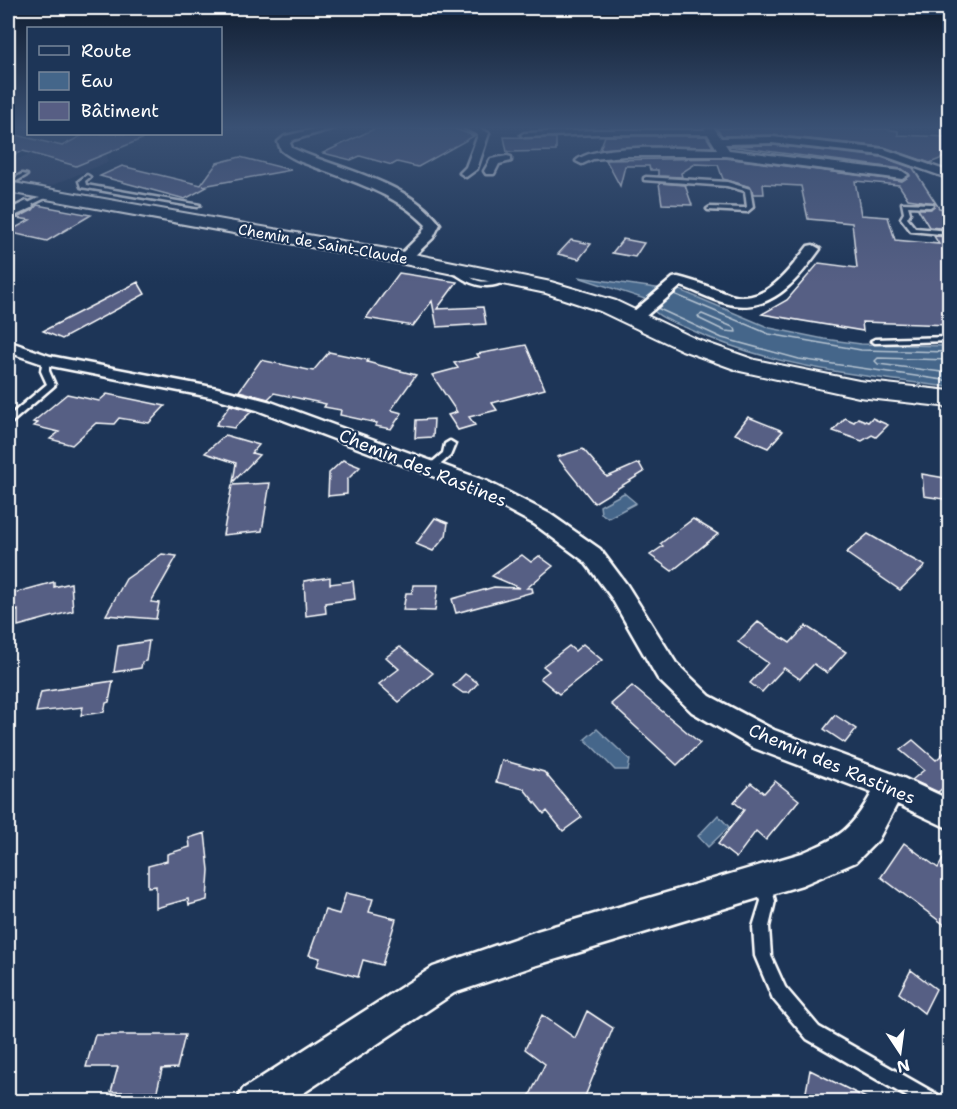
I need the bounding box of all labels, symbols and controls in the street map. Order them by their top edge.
legend [27,27,222,135]
text: Route [81,39,132,63]
text: Eau [81,69,113,93]
text: Bâtiment [81,99,159,123]
street label: Chemin de Saint-Claude [237,219,409,269]
street label: Chemin des Rastines [335,423,511,513]
street label: Chemin des Rastines [745,718,919,810]
north arrow [870,1022,930,1082]
text: N [895,1054,912,1078]

